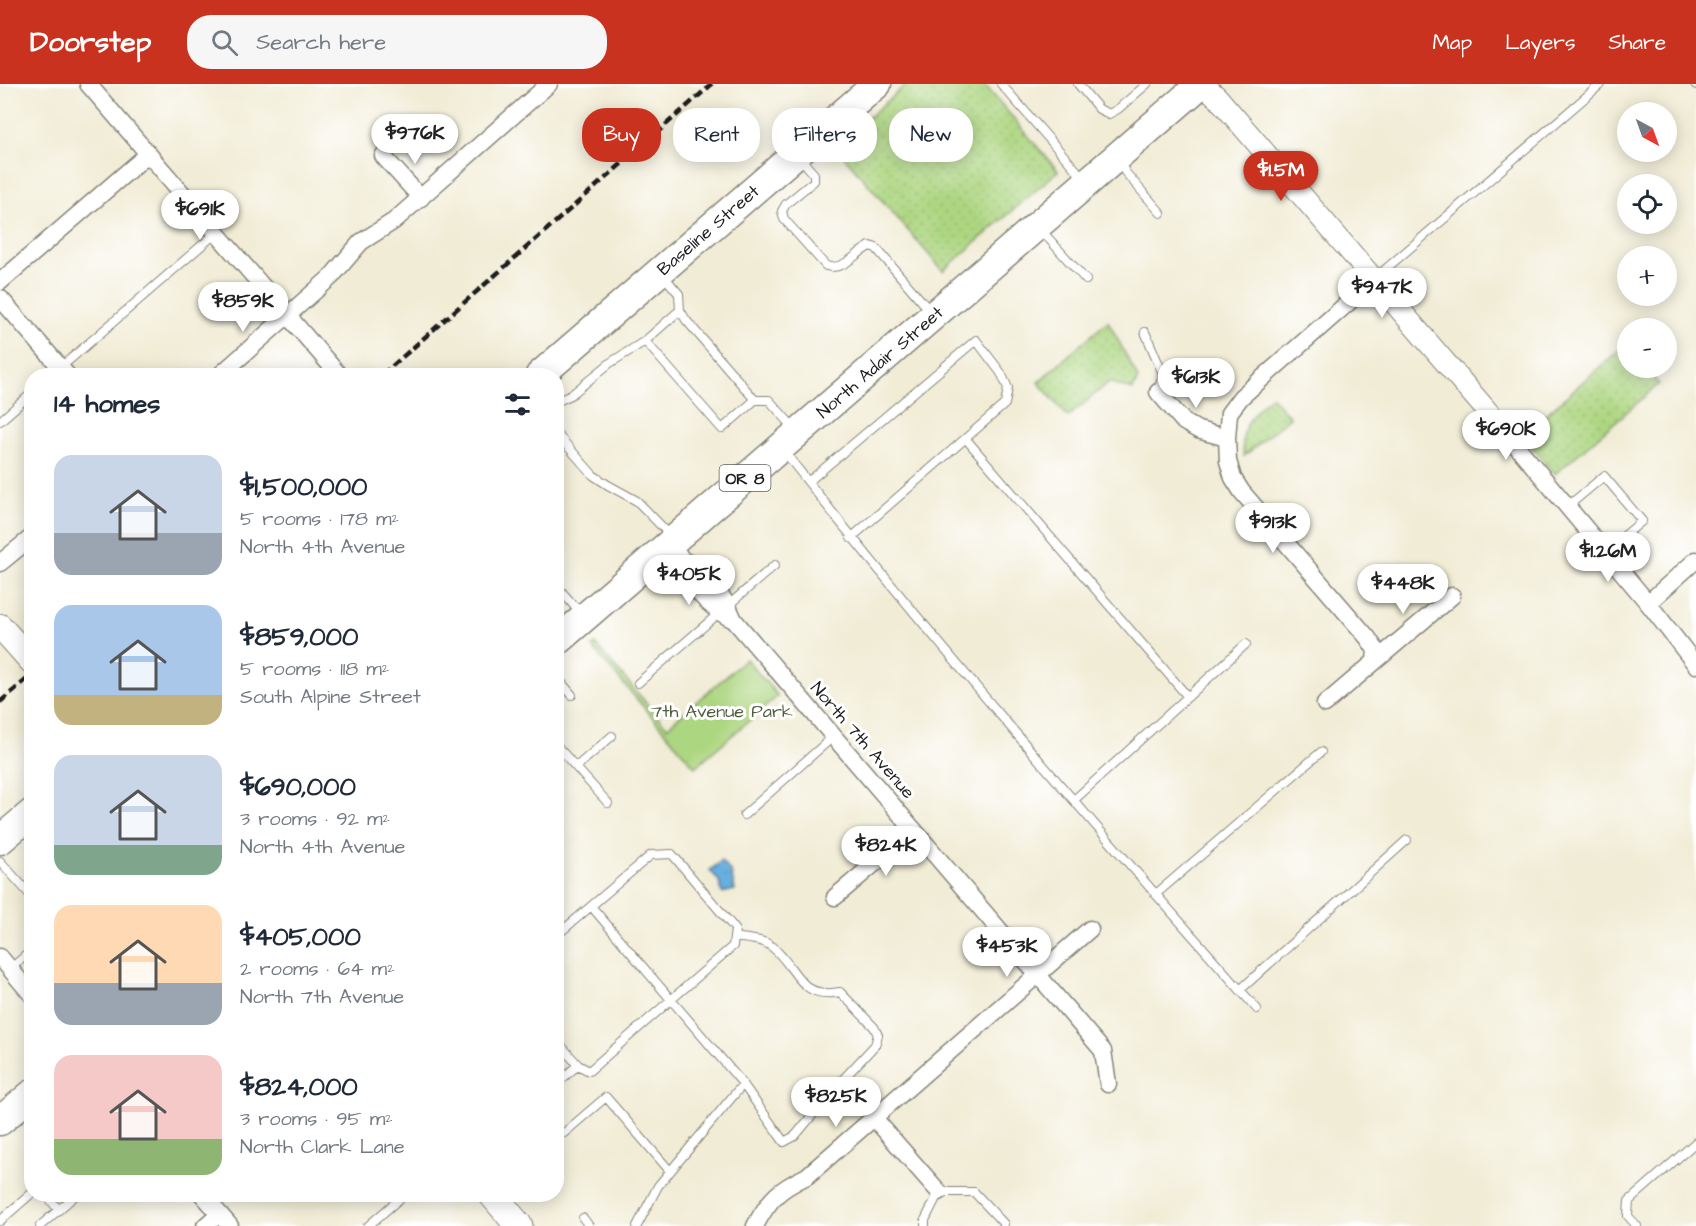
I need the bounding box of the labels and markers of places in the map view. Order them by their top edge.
pin: $976K [373,114,457,165]
pin: $1.5M [1239,151,1323,202]
pin: $691K [158,190,242,241]
pin: $947K [1340,268,1424,319]
pin: $859K [201,282,285,333]
pin: $613K [1154,358,1238,409]
pin: $690K [1464,410,1548,461]
pin: $913K [1231,503,1315,554]
pin: $1.26M [1559,532,1657,583]
pin: $405K [647,555,731,606]
pin: $448K [1361,564,1445,615]
pin: $824K [844,826,928,877]
pin: $453K [965,927,1049,978]
pin: $825K [794,1077,878,1128]

